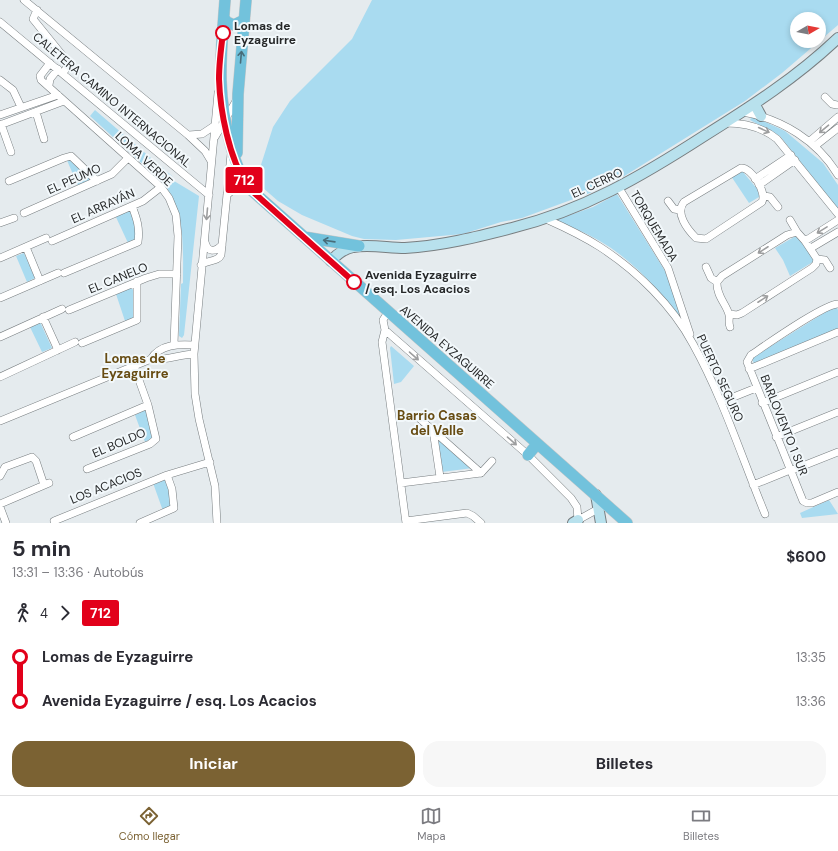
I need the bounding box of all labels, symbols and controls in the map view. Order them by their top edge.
north arrow [790,12,826,48]
map controls [790,12,826,48]
place label: Lomas de Eyzaguirre [234,18,296,48]
marker: Lomas de Eyzaguirre [215,25,231,41]
street label: CALETERA CAMINO INTERNACIONAL [29,29,195,171]
one-way arrow [238,51,245,64]
one-way arrow [818,125,829,133]
one-way arrow [757,127,769,134]
street label: LOMA VERDE [112,128,176,190]
street label: EL PEUMO [45,160,103,198]
street label: EL CERRO [569,164,625,202]
line badge: 712 [221,167,267,193]
text: 712 [234,171,254,189]
street label: EL ARRAYÁN [69,185,137,227]
street label: TORQUEMADA [626,187,682,265]
one-way arrow [204,207,211,220]
one-way arrow [816,227,828,235]
one-way arrow [323,237,336,245]
one-way arrow [758,246,769,254]
street label: EL CANELO [86,259,150,297]
place label: Avenida Eyzaguirre / esq. Los Acacios [365,267,477,297]
marker: Avenida Eyzaguirre / esq. Los Acacios [346,274,362,290]
one-way arrow [758,295,769,303]
street label: AVENIDA EYZAGUIRRE [396,302,498,393]
street label: PUERTO SEGURO [693,332,747,424]
district label: Lomas de Eyzaguirre [101,350,169,382]
one-way arrow [409,351,420,360]
street label: BARLOVENTO 1 SUR [756,372,812,478]
district label: Barrio Casas del Valle [397,407,477,439]
street label: EL BOLDO [90,425,148,461]
one-way arrow [507,436,517,445]
street label: LOS ACACIOS [68,464,144,508]
text: 5 min [12,534,71,563]
text: $600 [786,547,826,567]
text: 13:31 – 13:36 · Autobús [12,564,144,581]
icon: walk [12,602,34,624]
icon: forward [54,602,76,624]
text: 712 [90,604,111,622]
text: 4 [40,605,48,622]
text: Lomas de Eyzaguirre [42,647,193,667]
text: 13:35 [796,649,826,666]
text: Avenida Eyzaguirre / esq. Los Acacios [42,691,317,711]
text: 13:36 [796,693,826,710]
button: Iniciar [12,741,415,787]
button: Billetes [423,741,826,787]
tab: Cómo llegar [119,805,180,843]
tab: Mapa [417,805,445,843]
tab: Billetes [683,805,719,843]

